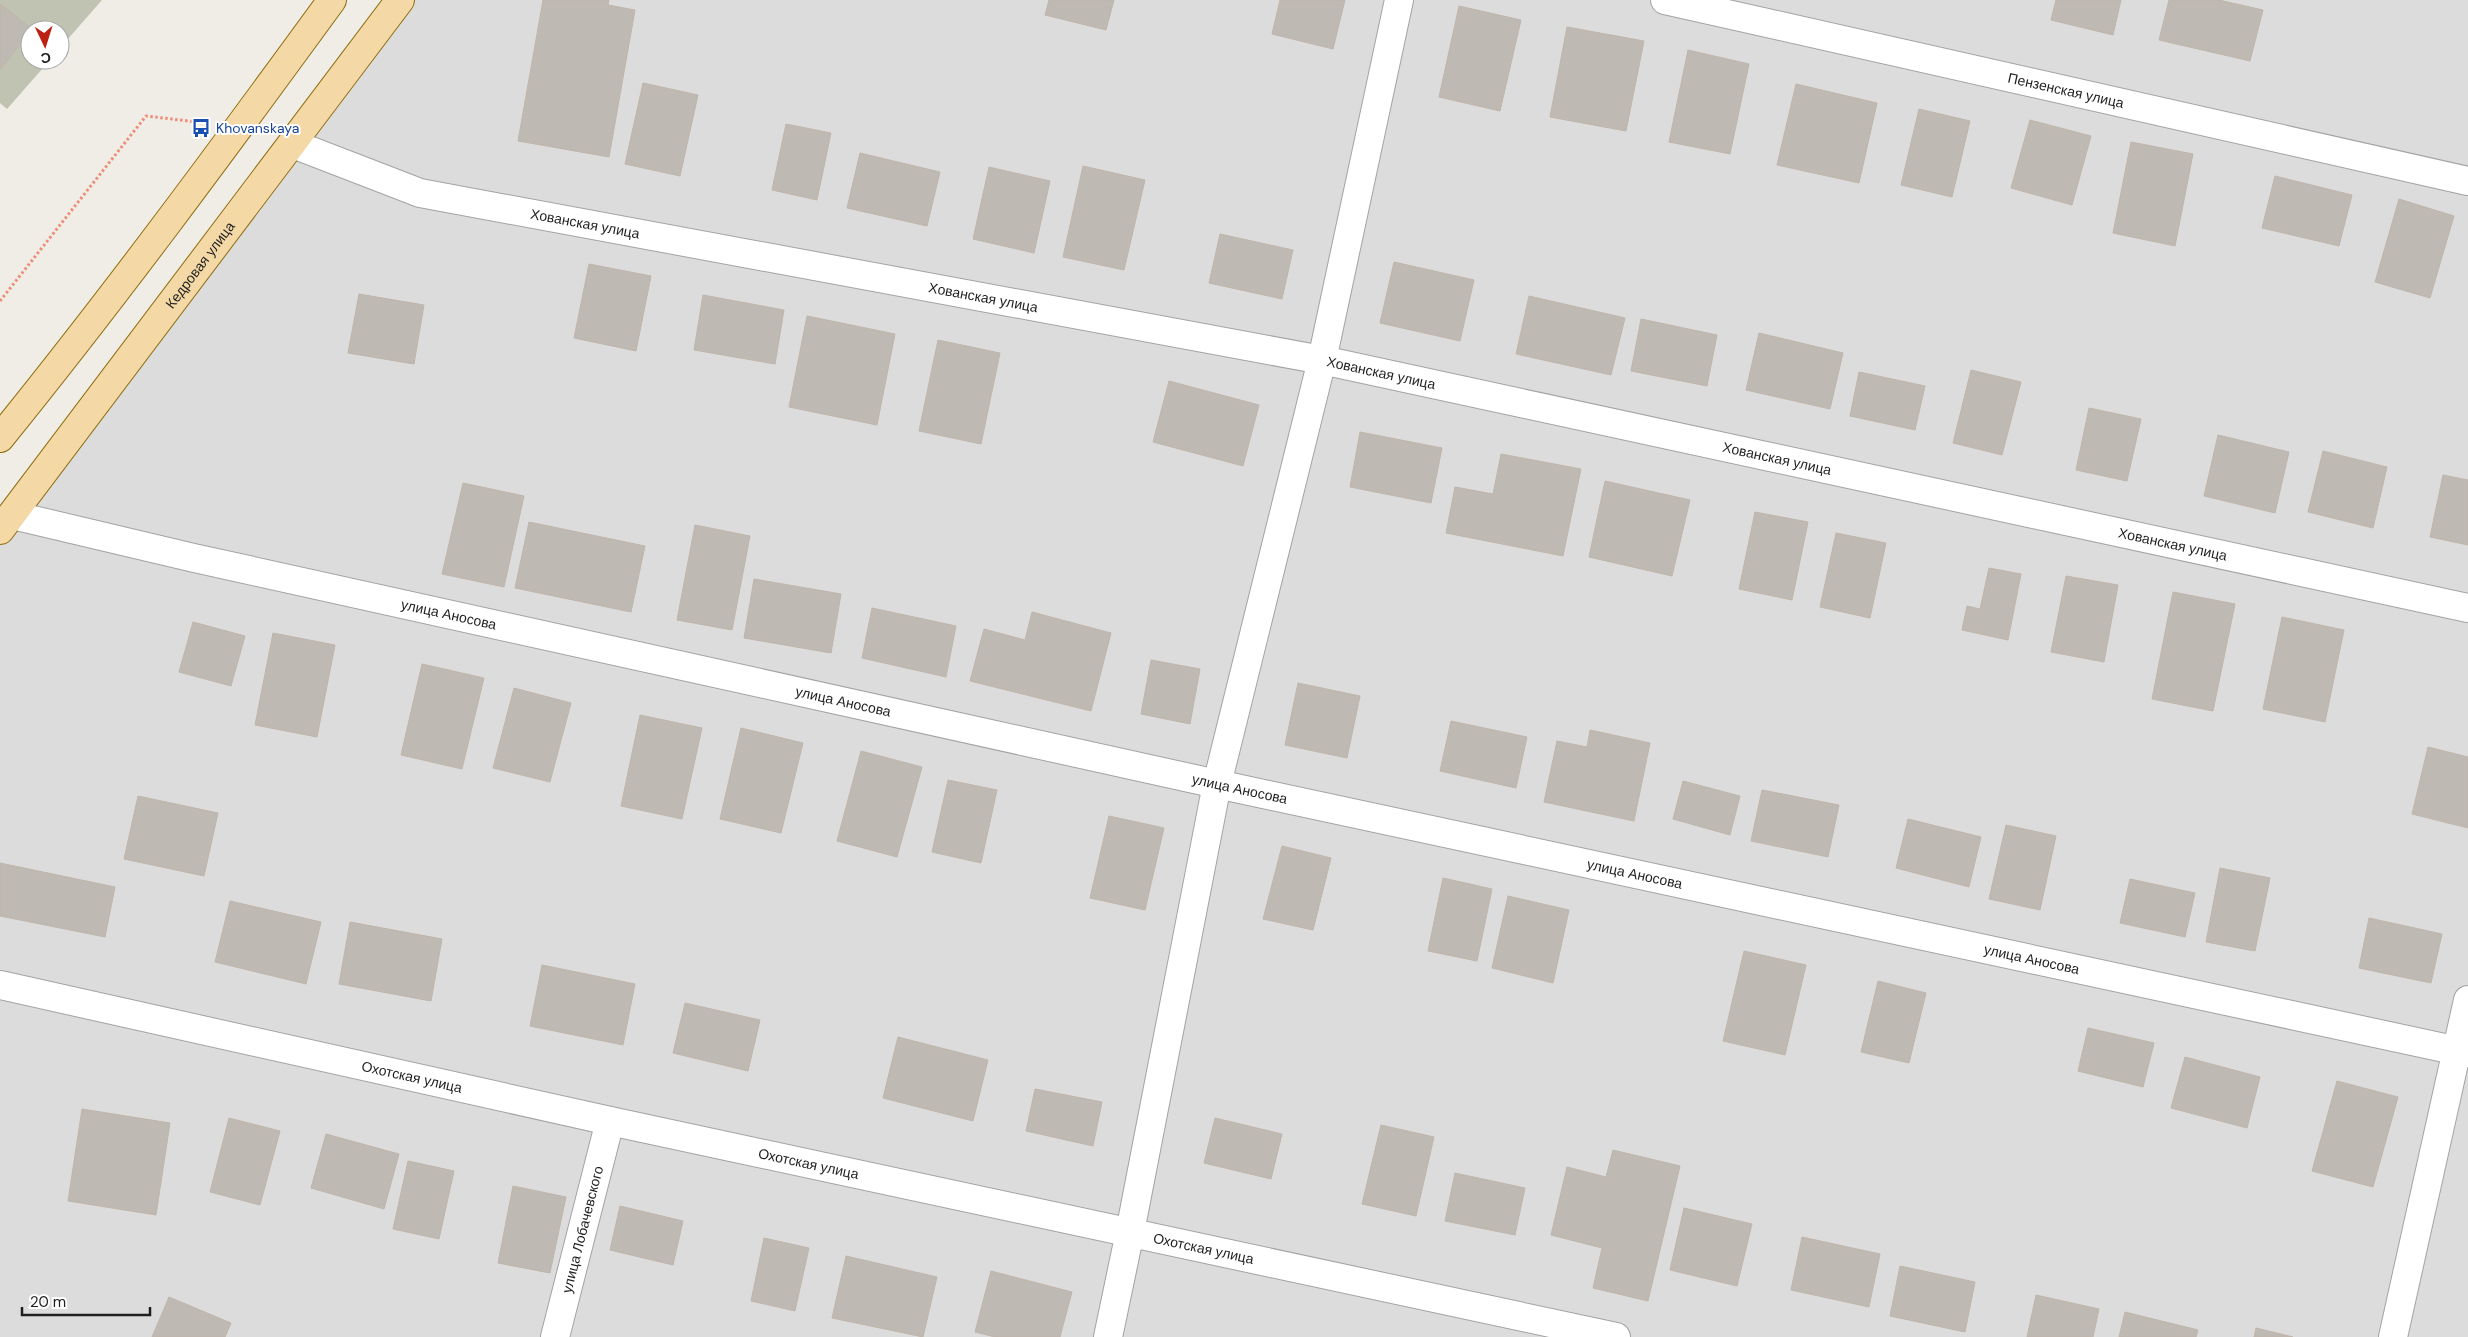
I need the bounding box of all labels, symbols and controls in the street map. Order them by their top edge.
north arrow [20,20,70,70]
text: С [40,49,52,67]
street label: Пензенская улица [2006,69,2126,112]
bus stop icon: Khovanskaya [190,117,212,139]
place label: Khovanskaya [216,119,299,137]
street label: Хованская улица [529,205,641,243]
street label: Кедровая улица [161,218,239,312]
street label: Хованская улица [927,278,1040,316]
street label: Хованская улица [1325,352,1437,393]
street label: Хованская улица [1721,438,1833,479]
street label: Хованская улица [2117,524,2229,565]
street label: улица Аносова [399,595,498,634]
street label: улица Аносова [794,682,893,721]
street label: улица Аносова [1190,770,1289,808]
street label: улица Аносова [1585,855,1684,893]
street label: улица Аносова [1982,940,2081,978]
street label: Охотская улица [360,1057,464,1097]
street label: Охотская улица [757,1144,861,1183]
street label: улица Лобачевского [558,1164,607,1295]
street label: Охотская улица [1152,1229,1256,1268]
scale bar [22,1284,150,1316]
text: 20 m [30,1292,66,1312]

